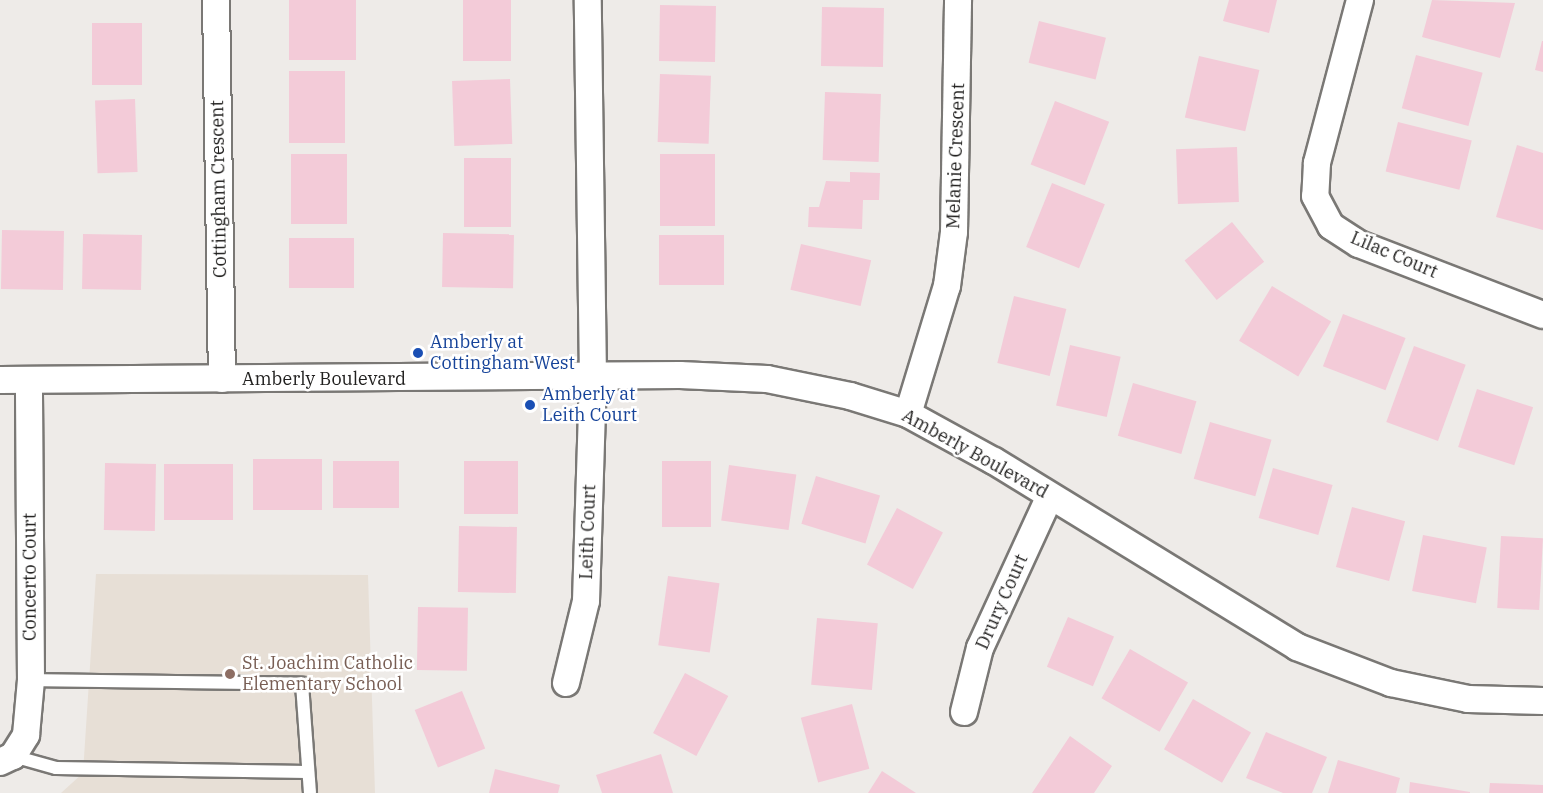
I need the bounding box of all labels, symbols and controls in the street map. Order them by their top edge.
street label: Melanie Crescent [943,83,969,229]
street label: Cottingham Crescent [207,100,231,278]
street label: Lilac Court [1347,227,1441,283]
place label: Amberly at Cottingham West [430,332,575,374]
marker: Amberly at Cottingham West [411,346,425,360]
street label: Amberly Boulevard [242,368,406,390]
place label: Amberly at Leith Court [542,384,637,426]
marker: Amberly at Leith Court [523,398,537,412]
street label: Amberly Boulevard [898,405,1052,503]
street label: Leith Court [576,484,600,580]
street label: Concerto Court [19,513,41,641]
street label: Drury Court [971,551,1033,653]
place label: St. Joachim Catholic Elementary School [242,653,413,696]
marker: St. Joachim Catholic Elementary School [223,667,237,681]

